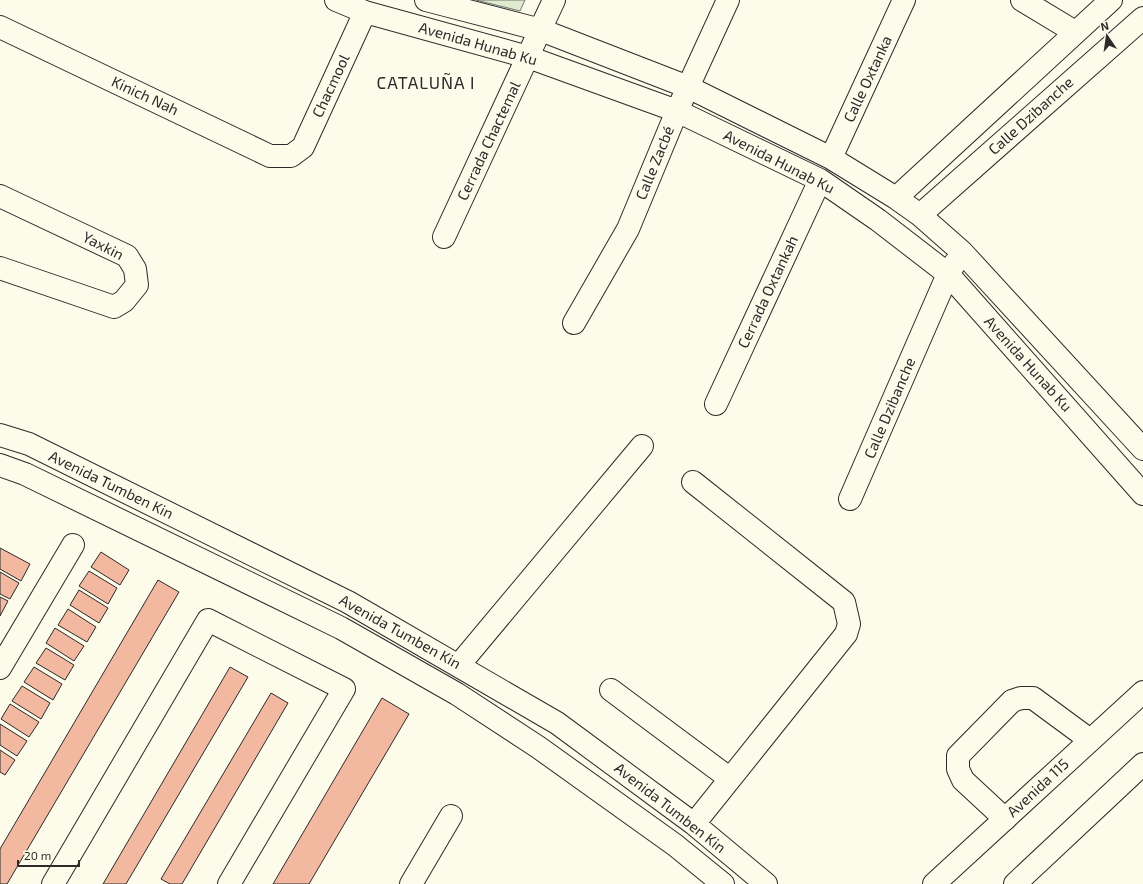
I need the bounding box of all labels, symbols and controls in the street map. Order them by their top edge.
north arrow [1087,16,1127,56]
street label: Avenida Hunab Ku [417,18,540,69]
text: N [1099,19,1110,33]
street label: Calle Oxtanka [839,32,895,125]
street label: Chacmool [308,51,353,120]
street label: Kinich Nah [109,72,182,118]
district label: CATALUÑA I [377,72,475,92]
street label: Calle Dzibanche [984,72,1076,158]
street label: Cerrada Chactemal [453,78,524,203]
street label: Calle Zacbé [631,123,677,202]
street label: Avenida Hunab Ku [721,125,838,197]
street label: Yaxkin [80,227,127,263]
street label: Cerrada Oxtankah [733,232,801,351]
street label: Avenida Hunab Ku [981,312,1076,415]
street label: Calle Dzibanche [860,354,918,461]
street label: Avenida Tumben Kin [46,446,177,522]
street label: Avenida Tumben Kin [337,590,464,672]
street label: Avenida 115 [1003,754,1072,820]
street label: Avenida Tumben Kin [611,758,730,856]
scale bar [18,842,79,868]
text: 20 m [24,848,51,862]

